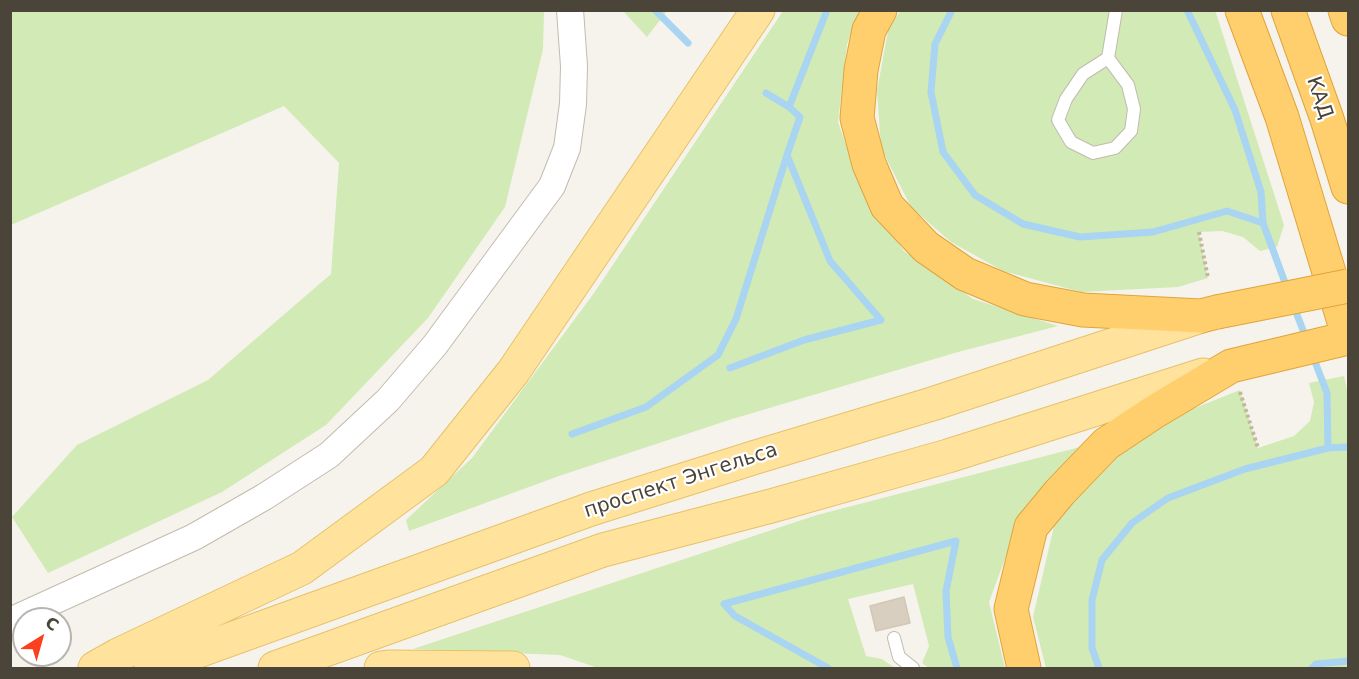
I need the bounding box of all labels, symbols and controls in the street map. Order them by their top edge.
street label: КАД [1301,74,1337,122]
street label: проспект Энгельса [581,438,781,524]
north arrow [12,607,72,667]
text: С [42,613,62,635]

